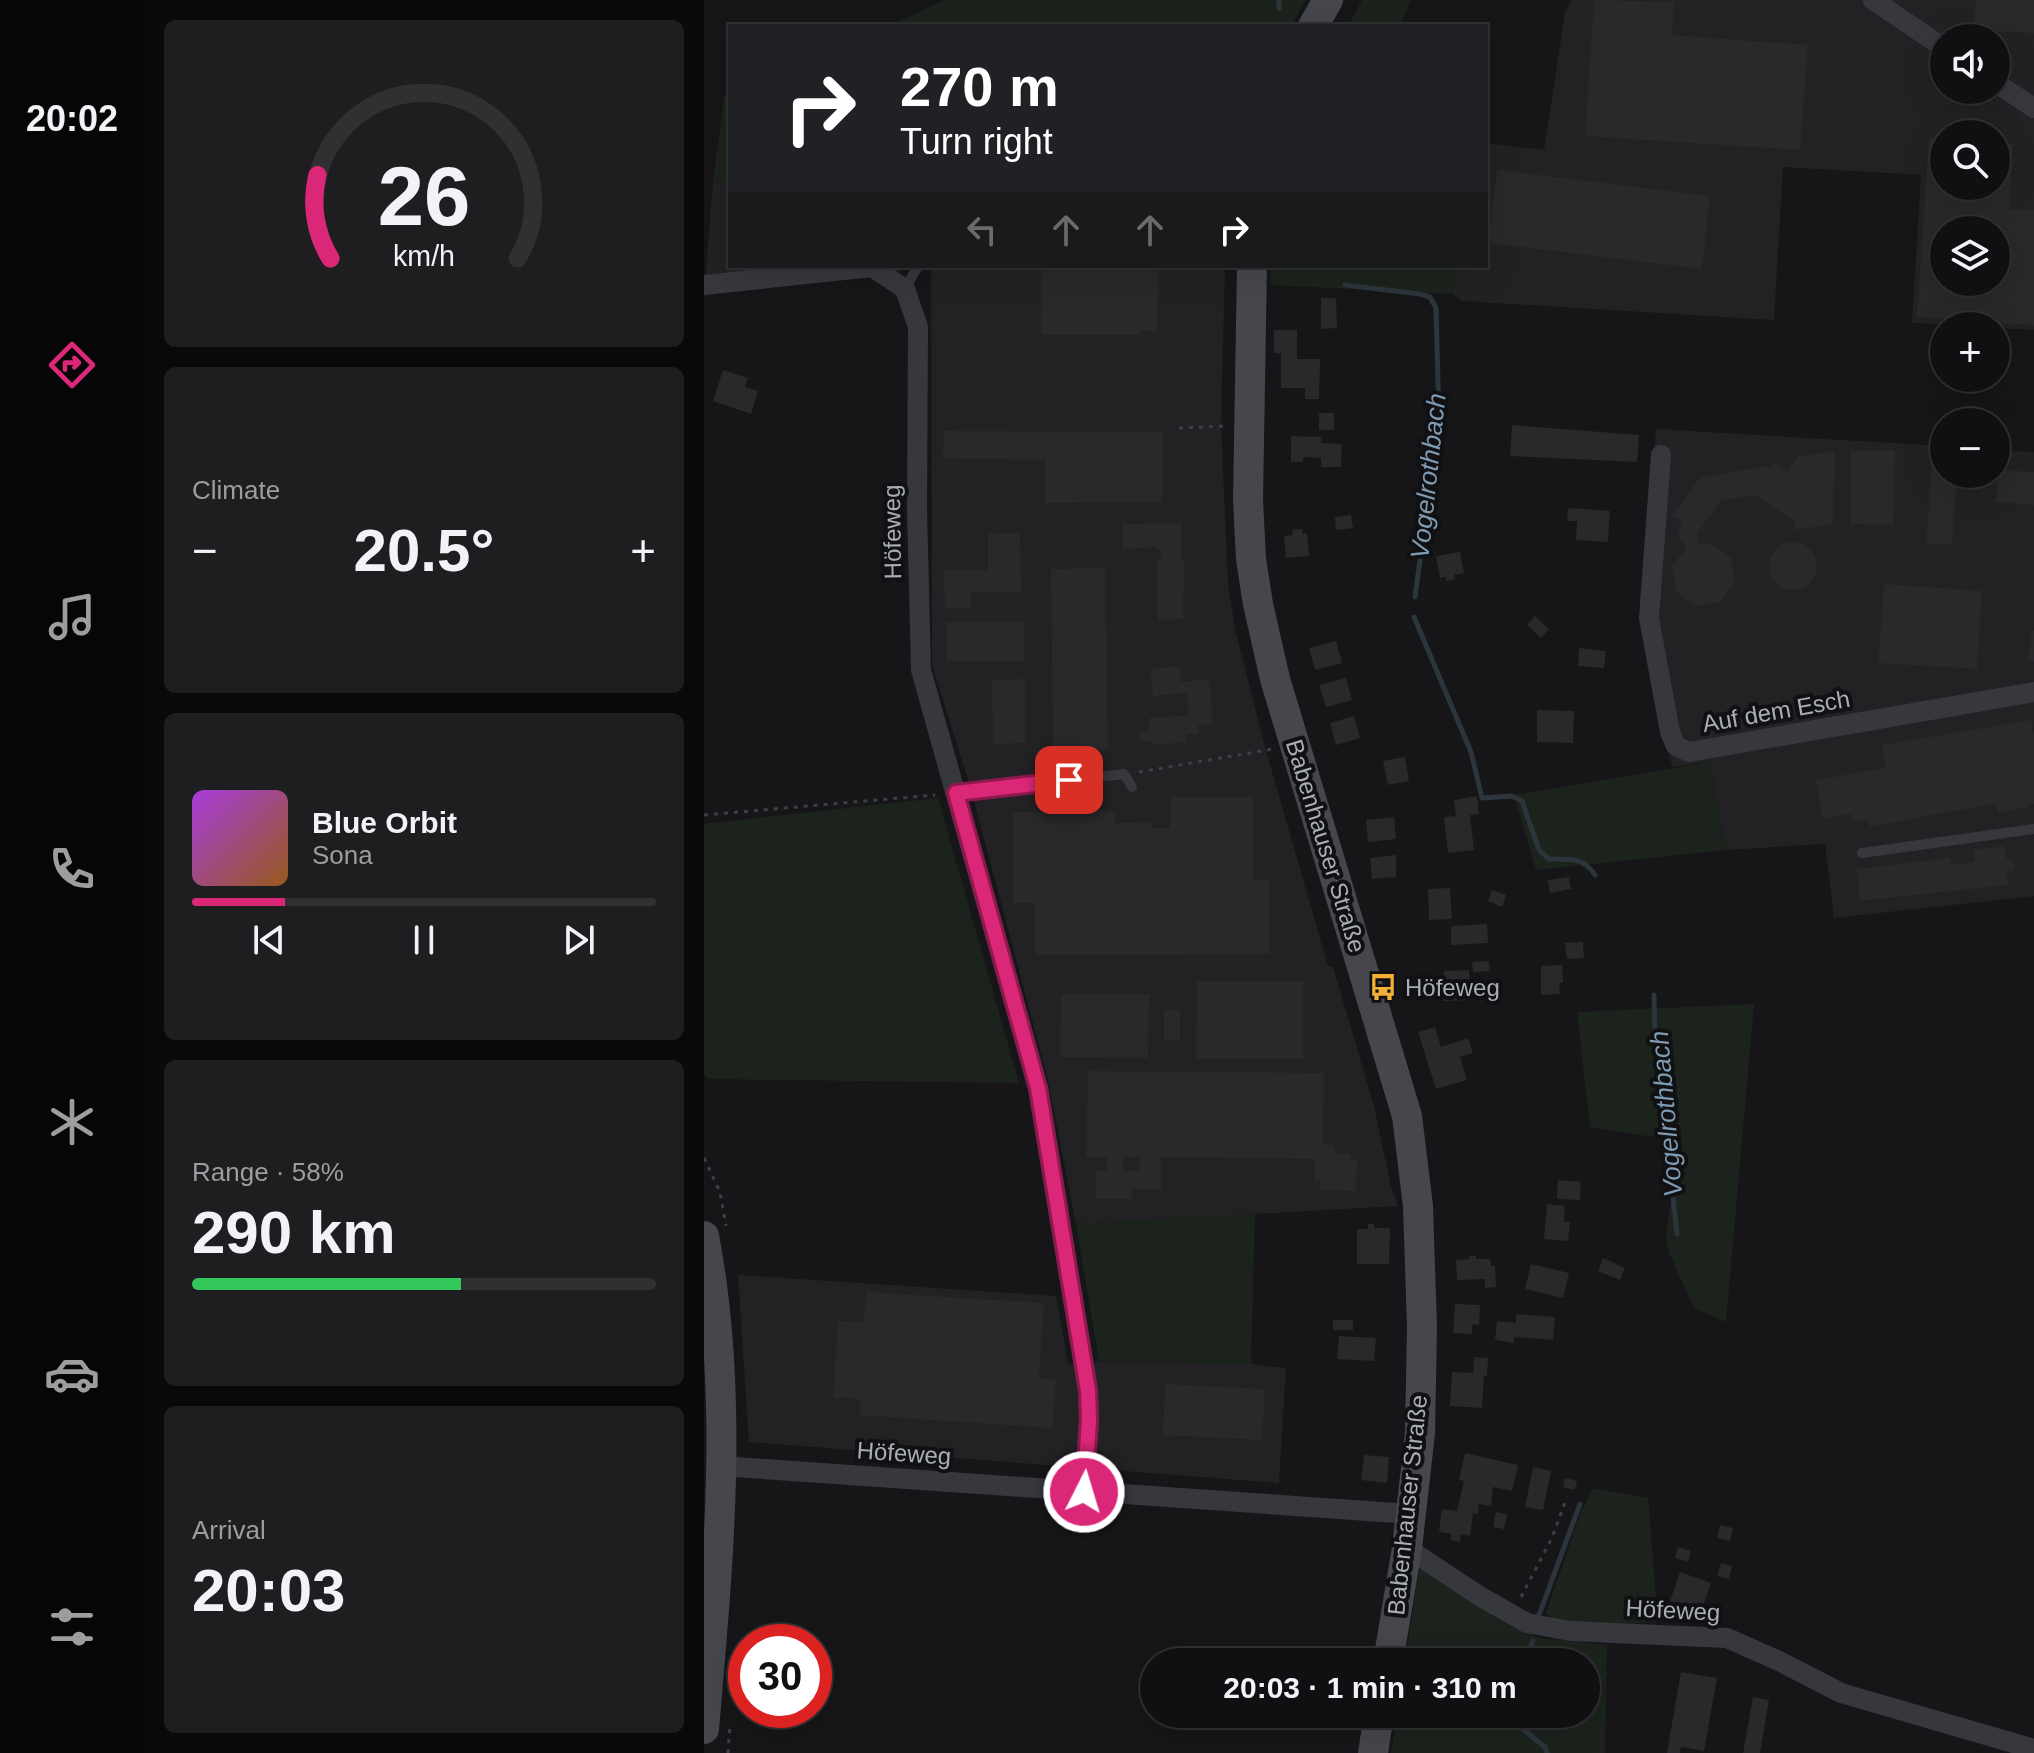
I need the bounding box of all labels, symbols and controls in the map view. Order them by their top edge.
map controls [1930,24,2010,488]
button: sound [1930,24,2010,104]
text: 270 m [900,55,1059,118]
icon: right [768,56,872,160]
text: 20:02 [26,98,118,139]
button: search [1930,120,2010,200]
text: Turn right [900,121,1053,162]
text: 26 [378,150,470,243]
icon: left [960,208,1004,252]
icon: ahead [1044,208,1088,252]
icon: ahead [1128,208,1172,252]
icon: right [1212,208,1256,252]
button: layers [1930,216,2010,296]
text: km/h [393,240,455,272]
button: + [1930,312,2010,392]
icon: directions [44,337,100,393]
water label: Vogelrothbach [1404,392,1452,560]
button: − [1930,408,2010,488]
text: Climate [192,475,280,505]
street label: Höfeweg [878,484,906,580]
text: 20.5° [354,517,494,584]
text: − [192,526,218,575]
text: + [630,526,656,575]
icon: music [44,589,100,645]
street label: Auf dem Esch [1700,685,1852,737]
street label: Babenhauser Straße [1281,736,1371,956]
pin [1035,746,1103,814]
icon: arrive [1047,758,1091,802]
text: Blue Orbit [312,806,457,839]
text: Sona [312,840,373,870]
icon: phone [44,841,100,897]
icon: previous [247,918,291,962]
icon: pause [402,918,446,962]
icon: next [557,918,601,962]
bus stop icon: Höfeweg [1368,972,1398,1002]
place label: Höfeweg [1405,974,1500,1001]
water label: Vogelrothbach [1644,1030,1688,1198]
icon: climate [44,1094,100,1150]
text: Range · 58% [192,1157,344,1187]
text: 290 km [192,1199,396,1266]
icon: car [44,1346,100,1402]
street label: Babenhauser Straße [1382,1393,1432,1617]
street label: Höfeweg [856,1436,952,1470]
position arrow [1042,1450,1126,1534]
text: Arrival [192,1515,266,1545]
text: 20:03 [192,1557,345,1624]
street label: Höfeweg [1625,1594,1721,1626]
icon: filters [44,1599,100,1655]
speed limit sign: 30 [728,1624,832,1728]
text: 20:03 · 1 min · 310 m [1223,1671,1517,1704]

